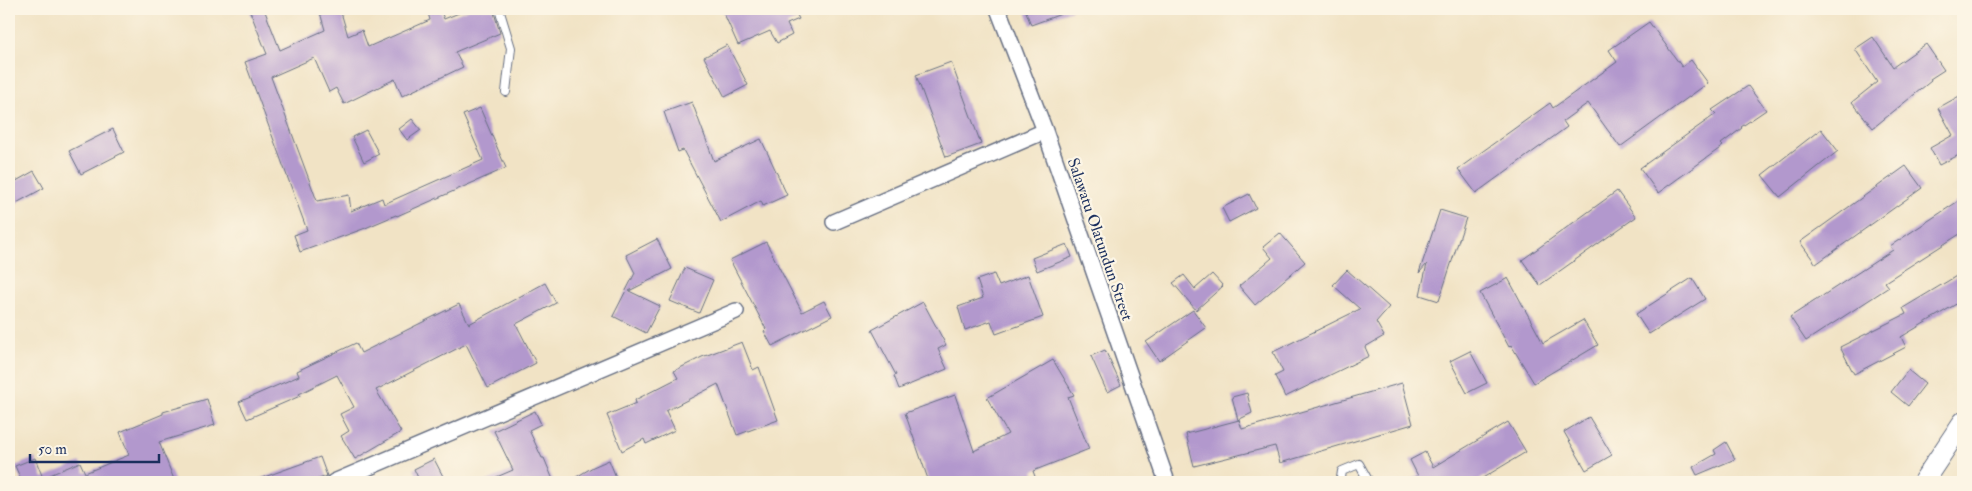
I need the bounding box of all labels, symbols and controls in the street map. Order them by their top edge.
street label: Salawatu Olatundun Street [1063,155,1137,323]
scale bar [30,431,159,463]
text: 50 m [38,440,67,459]

